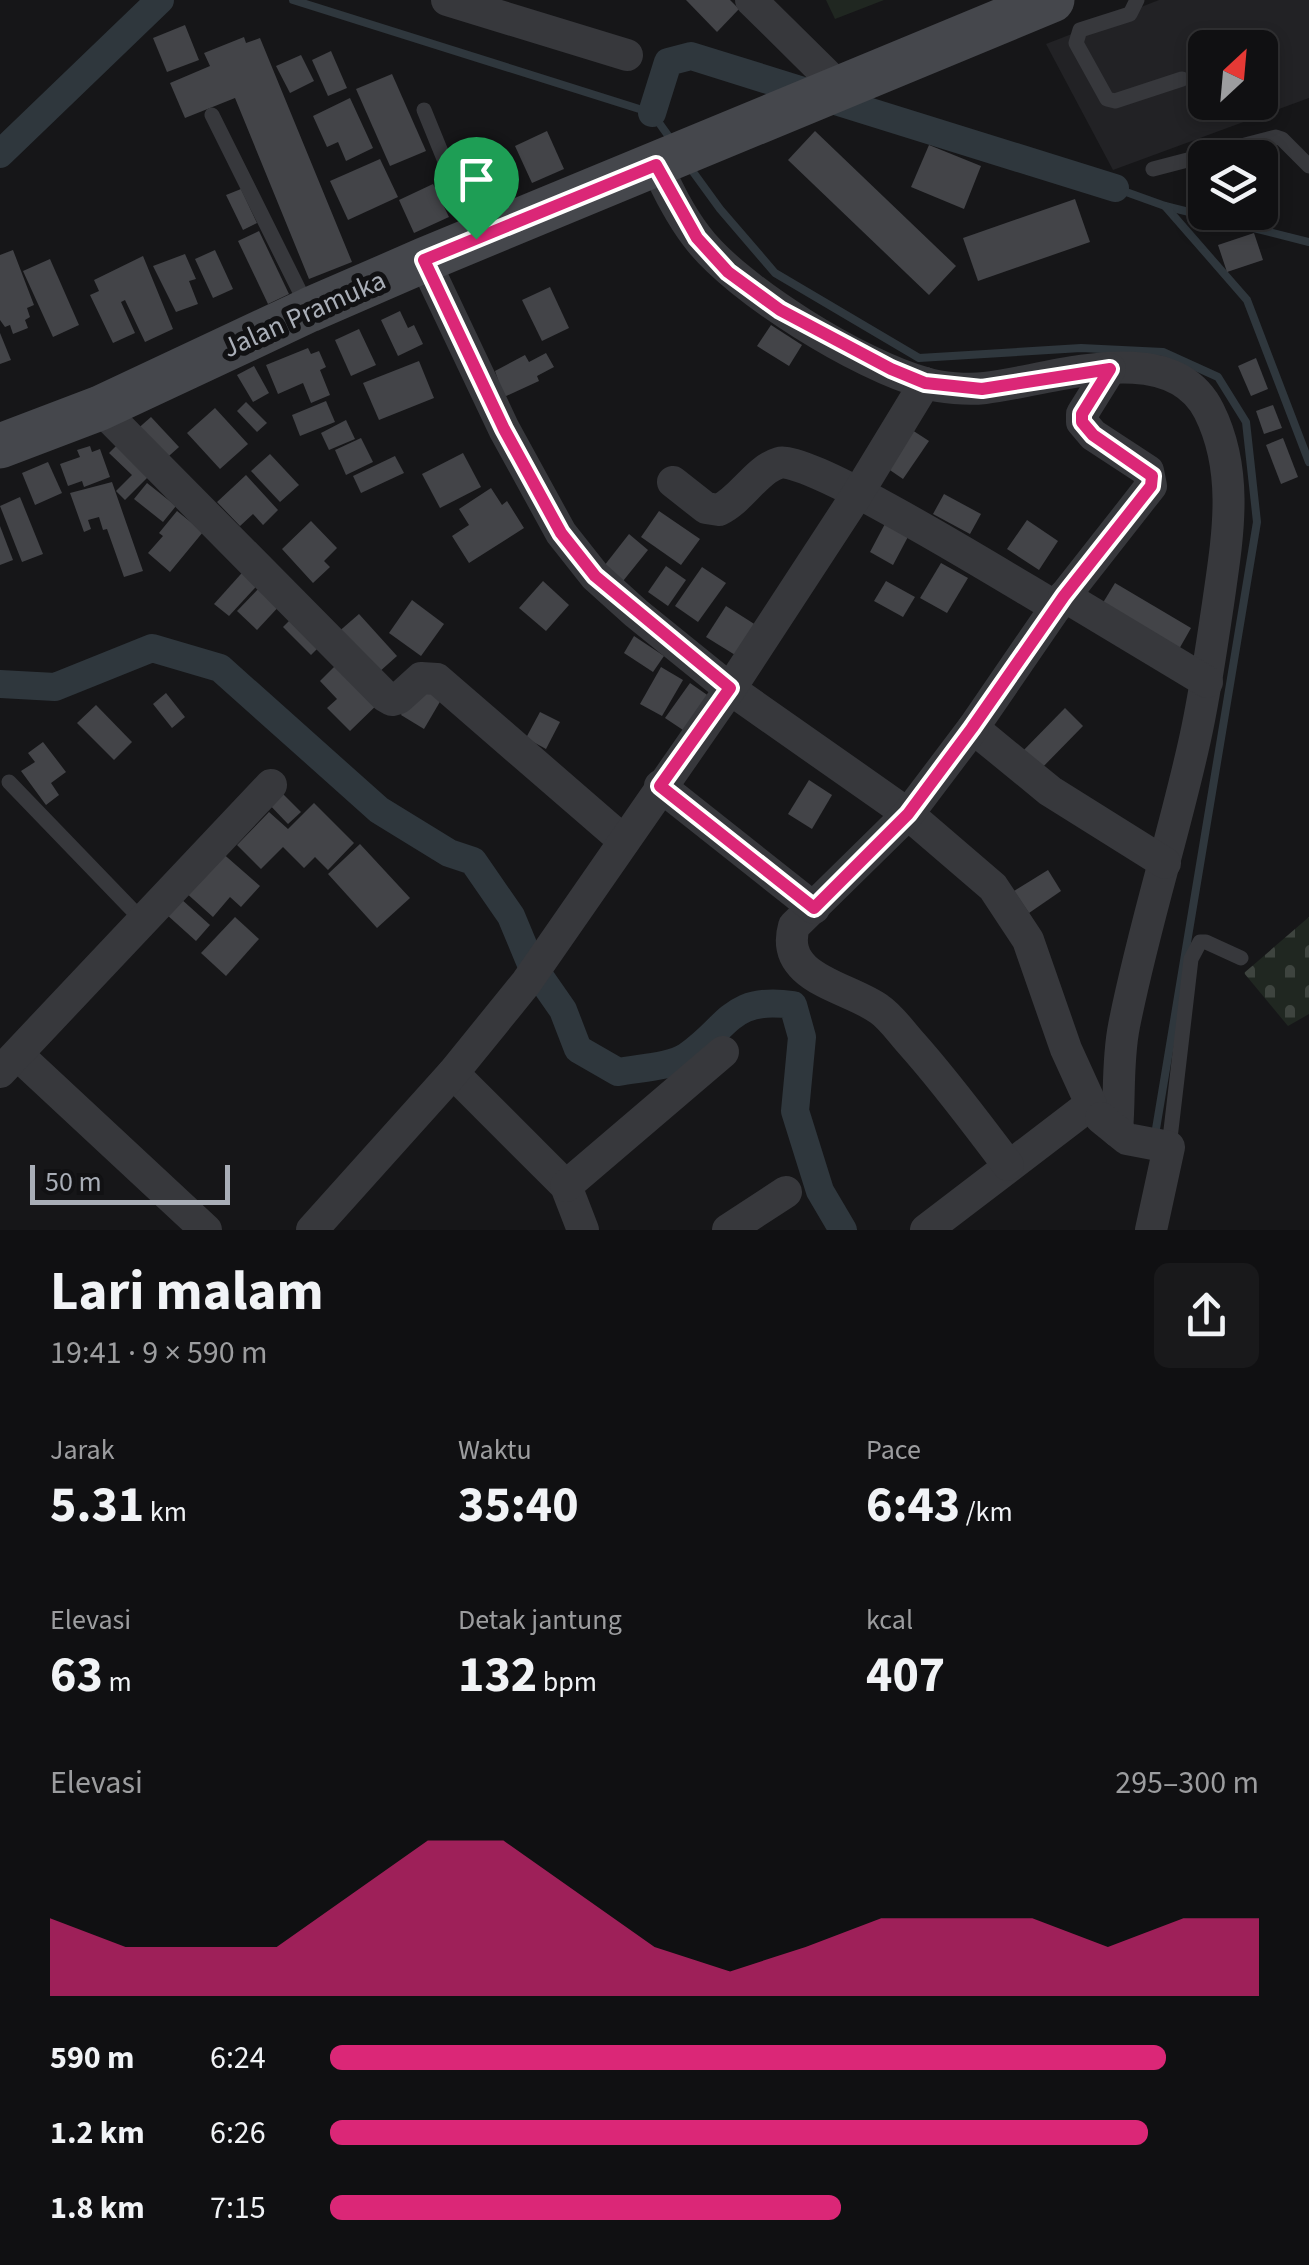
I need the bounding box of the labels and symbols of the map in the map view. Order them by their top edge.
north arrow [1188,30,1278,120]
pin [434,137,519,240]
street label: Jalan Pramuka [216,260,392,368]
scale bar [30,1160,230,1204]

